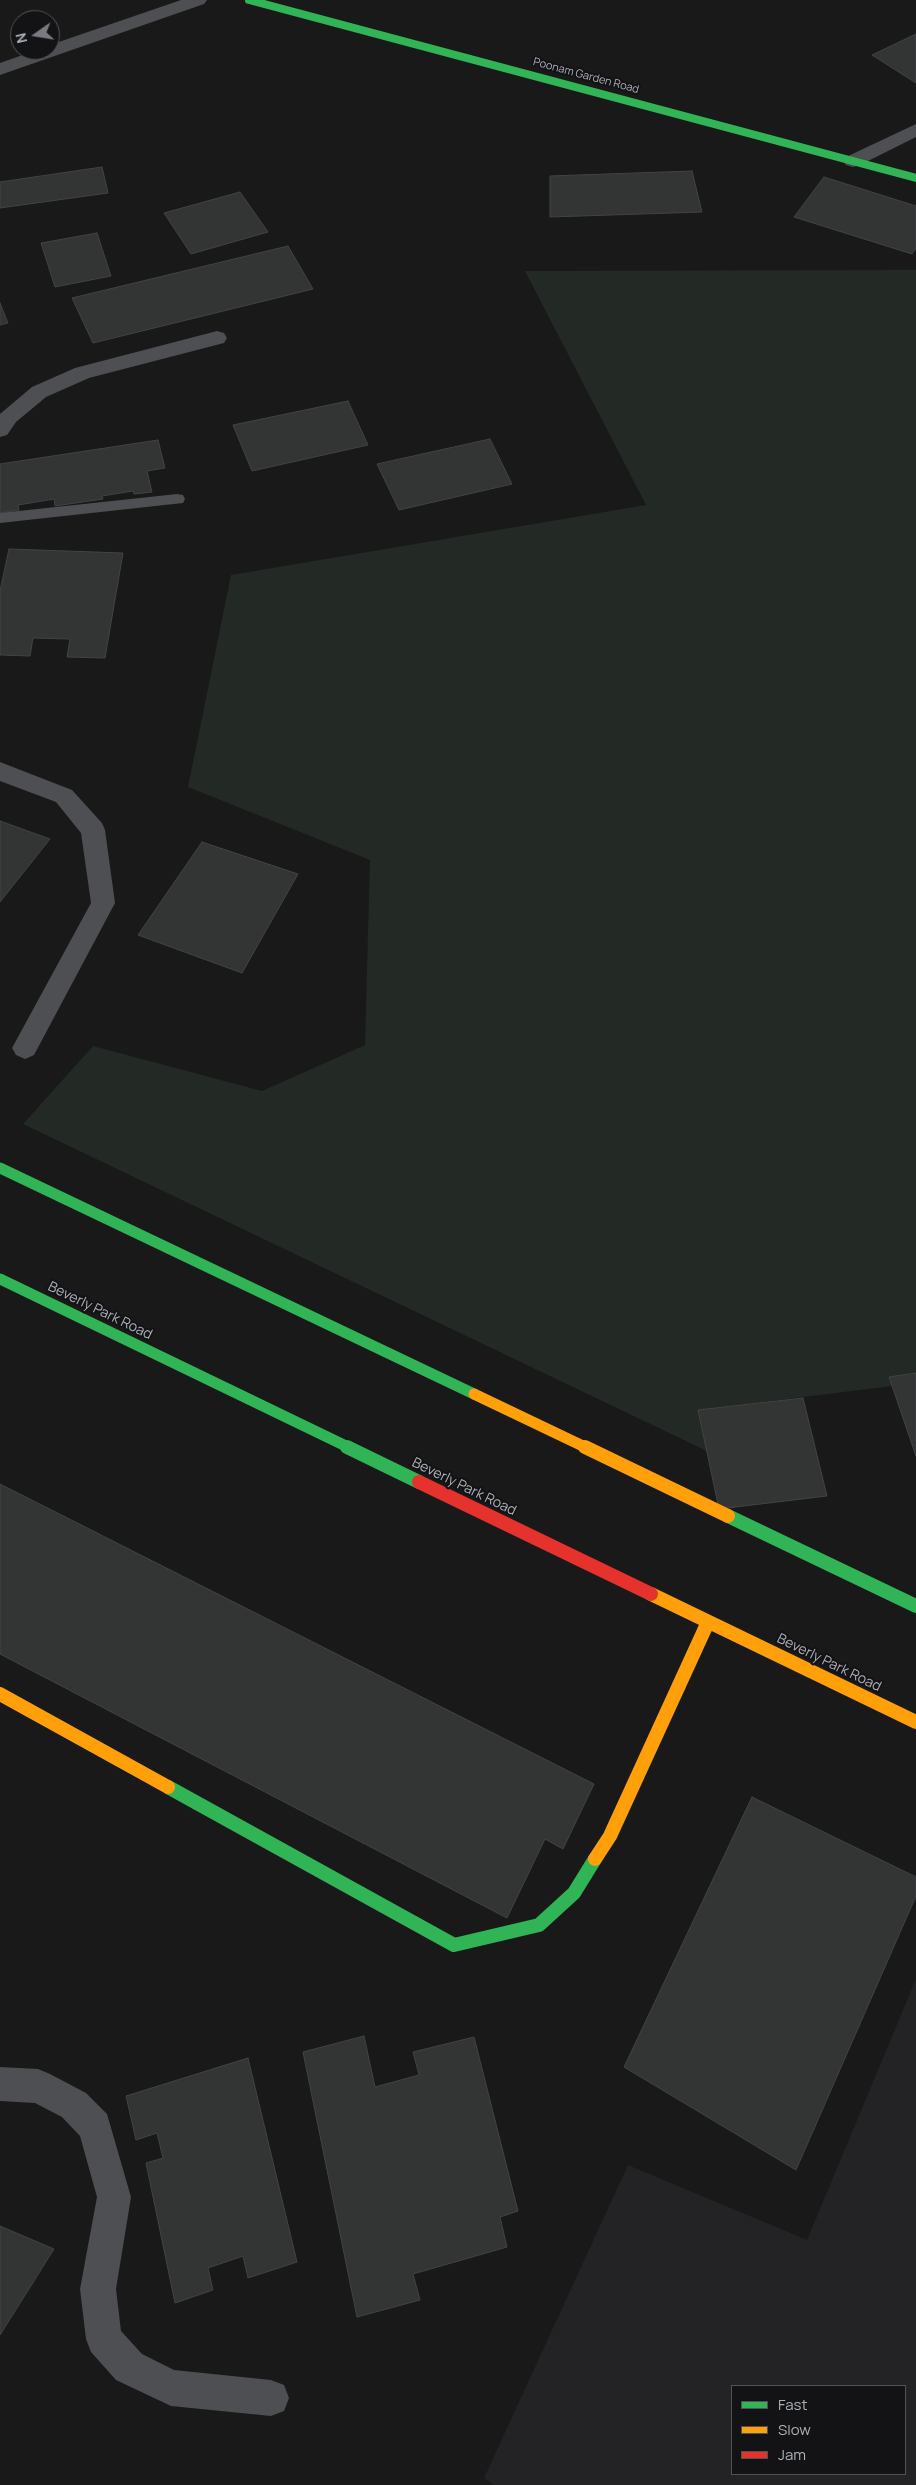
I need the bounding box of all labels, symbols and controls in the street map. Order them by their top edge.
north arrow [10,10,60,60]
text: N [10,31,31,45]
street label: Poonam Garden Road [532,56,640,96]
street label: Beverly Park Road [45,1278,155,1344]
street label: Beverly Park Road [409,1454,519,1520]
street label: Beverly Park Road [774,1630,884,1696]
legend [731,2385,906,2475]
text: Fast [778,2394,807,2415]
text: Slow [778,2419,811,2440]
text: Jam [778,2444,806,2465]

